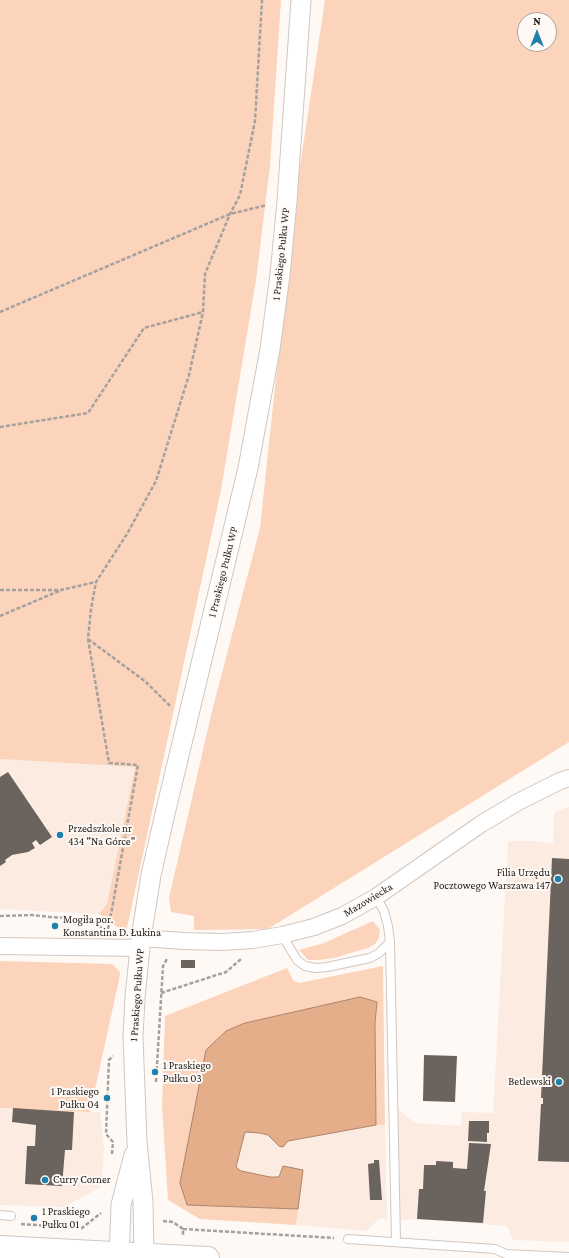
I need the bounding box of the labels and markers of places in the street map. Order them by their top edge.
place label: Przedszkole nr 434 "Na Górce" [68,822,135,848]
marker: Przedszkole nr 434 "Na Górce" [55,830,65,840]
place label: Filia Urzędu Pocztowego Warszawa 147 [434,866,550,892]
marker: Filia Urzędu Pocztowego Warszawa 147 [553,874,563,884]
place label: Mogiła por. Konstantina D. Łukina [63,913,161,939]
marker: Mogiła por. Konstantina D. Łukina [50,921,60,931]
place label: 1 Praskiego Pułku 03 [163,1059,211,1085]
marker: 1 Praskiego Pułku 03 [150,1067,160,1077]
place label: Betlewski [508,1075,551,1089]
marker: Betlewski [554,1077,564,1087]
place label: 1 Praskiego Pułku 04 [51,1085,99,1111]
marker: 1 Praskiego Pułku 04 [102,1093,112,1103]
place label: Curry Corner [53,1173,111,1187]
marker: Curry Corner [40,1175,50,1185]
place label: 1 Praskiego Pułku 01 [42,1205,90,1231]
marker: 1 Praskiego Pułku 01 [29,1213,39,1223]

